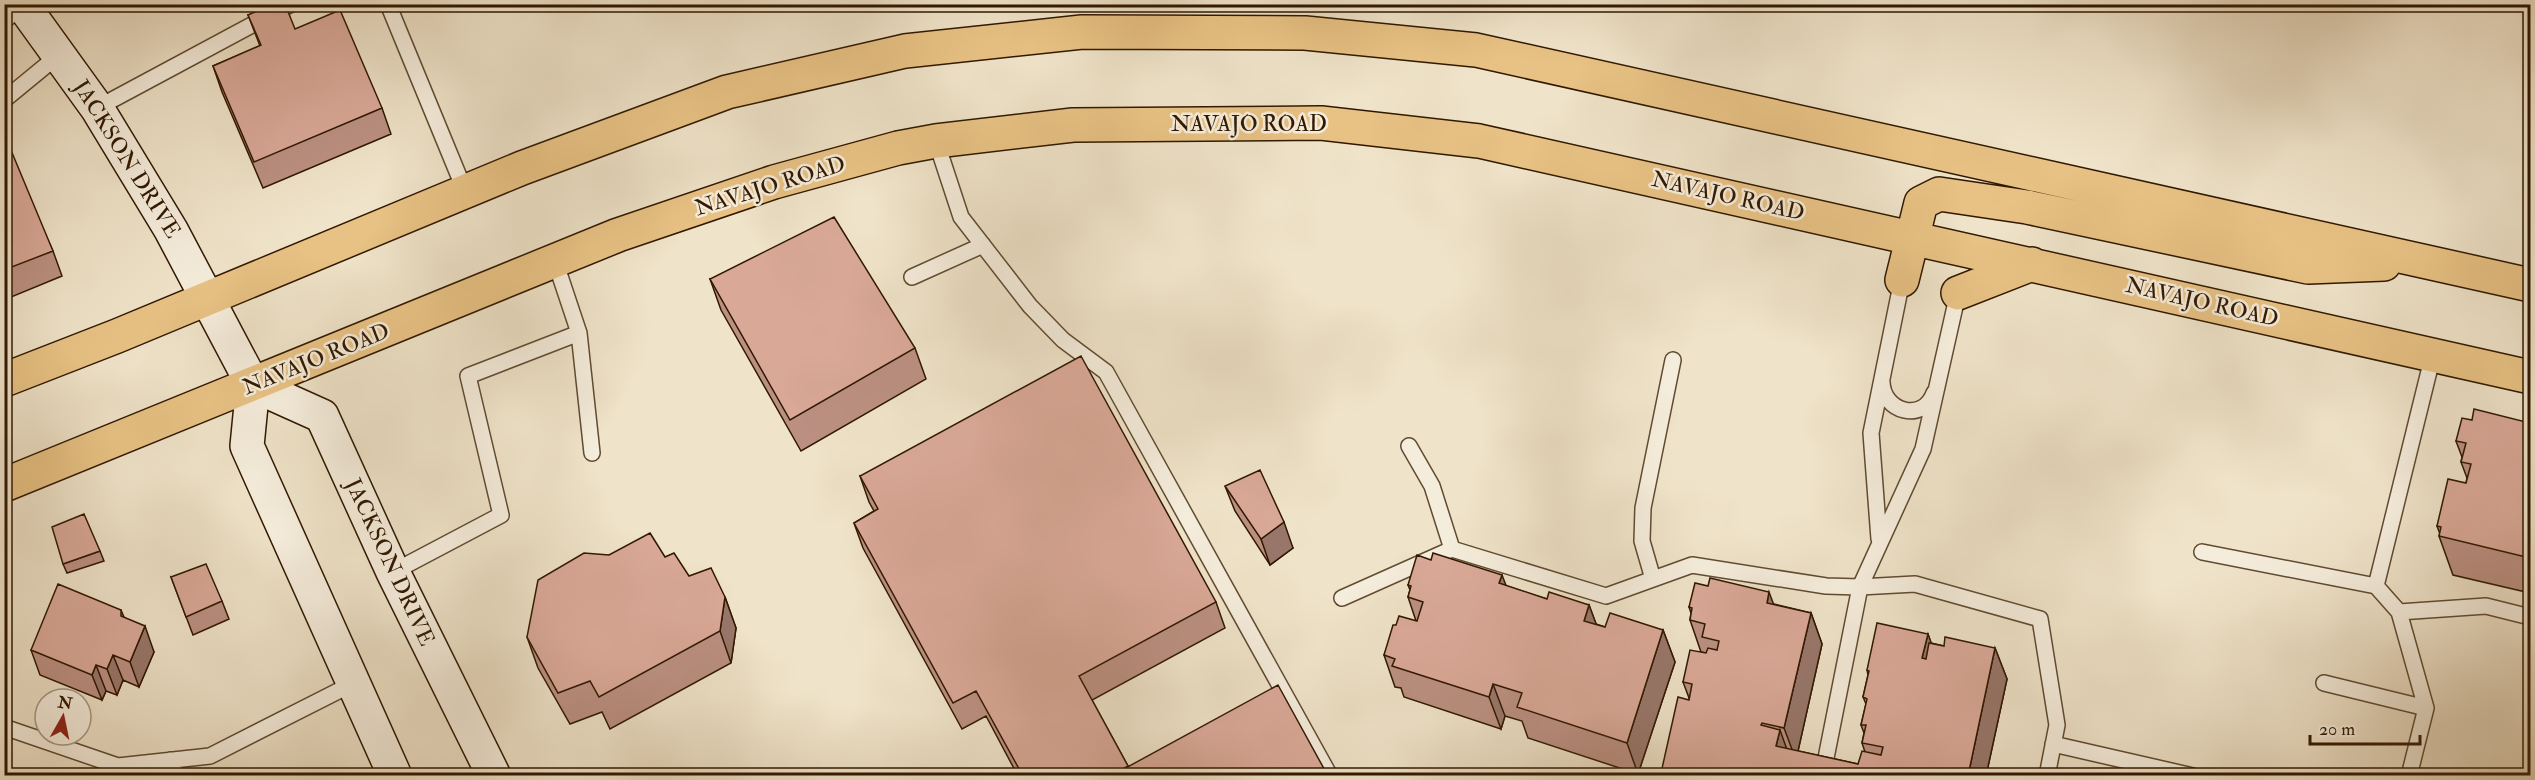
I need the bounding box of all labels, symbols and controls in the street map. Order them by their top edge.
street label: JACKSON DRIVE [66,74,187,244]
street label: NAVAJO ROAD [1171,110,1327,138]
street label: NAVAJO ROAD [691,150,849,222]
street label: NAVAJO ROAD [1649,165,1807,227]
street label: NAVAJO ROAD [2123,271,2281,333]
street label: NAVAJO ROAD [238,317,394,401]
street label: JACKSON DRIVE [339,473,441,650]
north arrow [33,687,93,747]
text: N [56,692,74,714]
scale bar [2310,708,2420,746]
text: 20 m [2319,718,2355,741]

